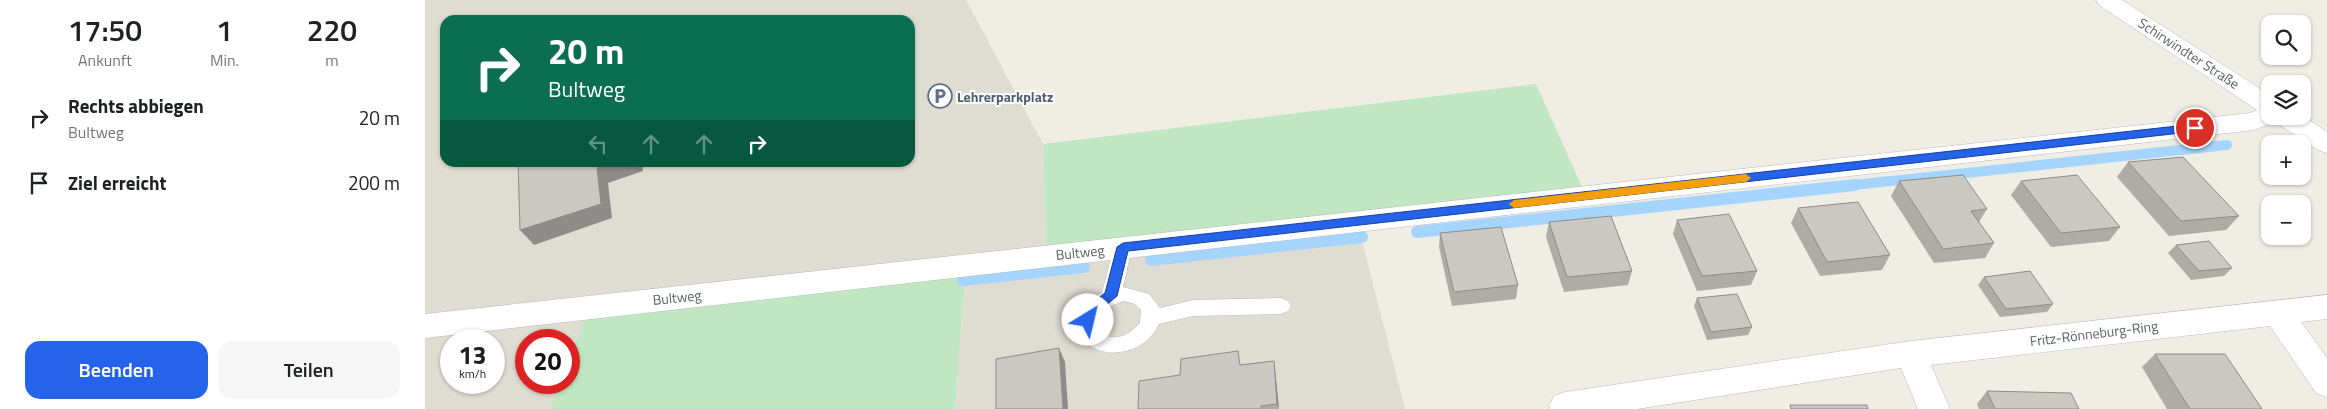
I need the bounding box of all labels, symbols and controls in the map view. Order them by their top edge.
text: 17:50 [68,7,142,53]
text: 1 [216,7,233,53]
text: 220 [307,7,357,53]
street label: Schirwindter Straße [2134,12,2244,94]
map controls [2261,15,2311,245]
button: search [2261,15,2311,65]
text: 20 m [548,24,624,78]
icon: right [465,35,530,100]
text: Ankunft [78,48,132,72]
text: Min. [210,48,239,72]
text: m [325,48,339,72]
text: Bultweg [548,72,625,106]
button: layers [2261,75,2311,125]
parking icon: Lehrerparkplatz [927,83,953,109]
place label: Lehrerparkplatz [957,86,1053,107]
text: Rechts abbiegen [68,91,204,120]
text: 20 m [359,103,400,132]
icon: right [25,104,53,132]
pin [2174,107,2216,149]
icon: arrive [2181,114,2209,142]
text: Bultweg [68,120,124,144]
icon: left [584,130,612,158]
icon: ahead [637,130,665,158]
icon: ahead [690,130,718,158]
icon: right [743,130,771,158]
button: + [2261,135,2311,185]
text: Ziel erreicht [68,168,166,197]
text: 200 m [348,168,400,197]
icon: arrive [25,169,53,197]
button: − [2261,195,2311,245]
street label: Bultweg [1054,239,1106,265]
street label: Bultweg [651,284,703,310]
position arrow [1061,293,1113,345]
street label: Fritz-Rönneburg-Ring [2029,315,2159,351]
speed limit sign: 20 [515,329,580,394]
text: 13 [458,336,487,374]
button: Beenden [25,341,208,399]
button: Teilen [218,341,400,399]
text: km/h [459,364,486,383]

